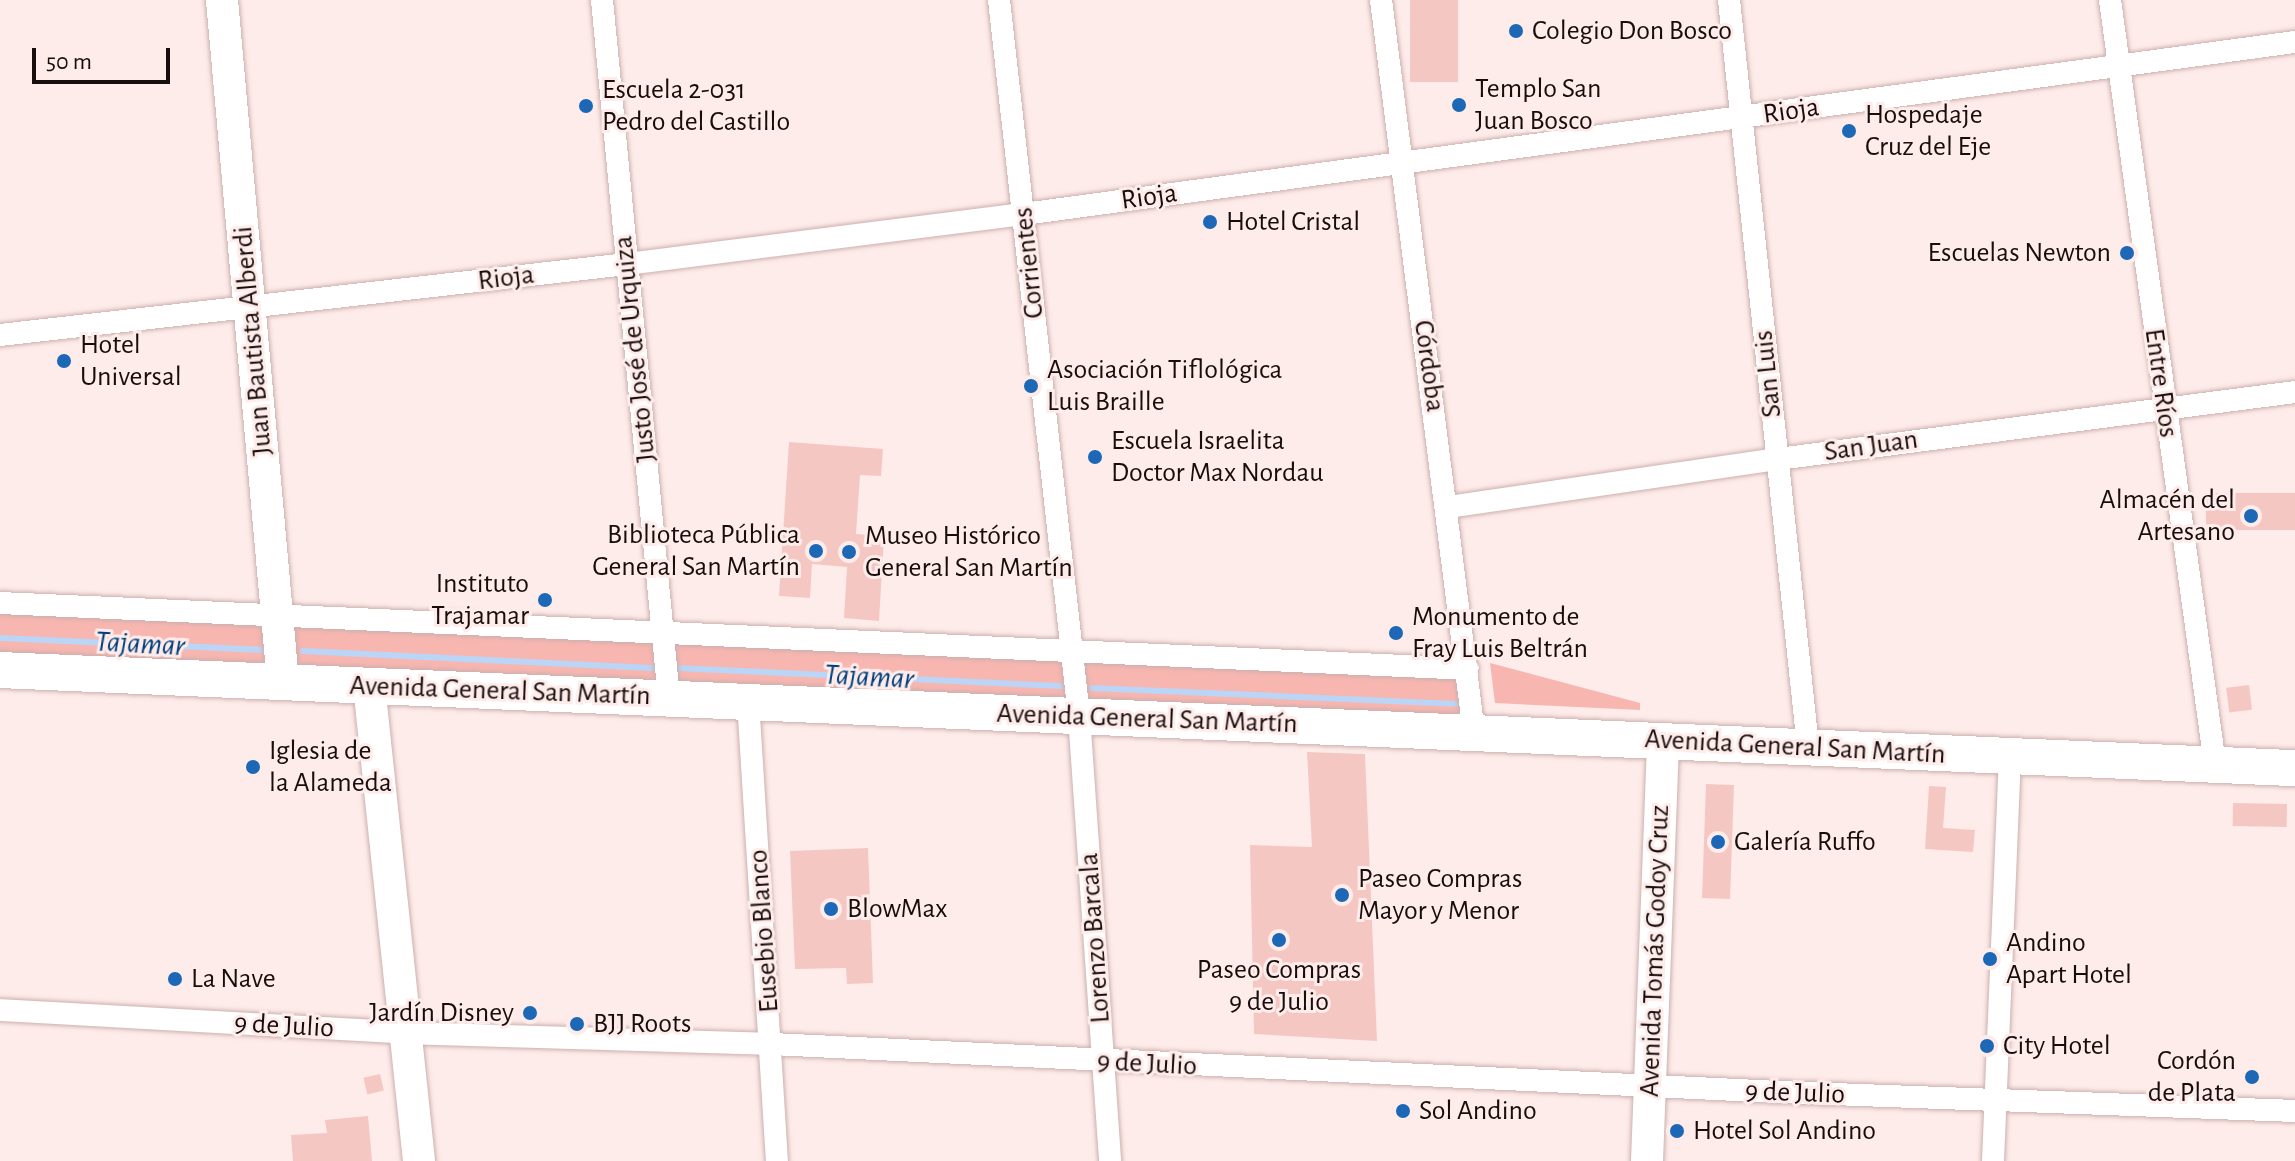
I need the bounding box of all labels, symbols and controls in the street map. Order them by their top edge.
place label: Colegio Don Bosco [1532,14,1732,48]
marker: Colegio Don Bosco [1507,22,1525,40]
scale bar [36,32,174,82]
text: 50 m [46,50,92,74]
place label: Templo San Juan Bosco [1475,72,1601,138]
place label: Escuela 2-031 Pedro del Castillo [602,73,790,139]
street label: Rioja [1761,90,1821,132]
marker: Templo San Juan Bosco [1450,96,1468,114]
marker: Escuela 2-031 Pedro del Castillo [577,97,595,115]
place label: Hospedaje Cruz del Eje [1865,98,1991,164]
marker: Hospedaje Cruz del Eje [1840,122,1858,140]
street label: Rioja [1119,176,1179,218]
place label: Hotel Cristal [1226,205,1360,239]
street label: Corrientes [1006,206,1052,320]
marker: Hotel Cristal [1201,213,1219,231]
street label: Juan Bautista Alberdi [226,225,280,457]
street label: Justo José de Urquiza [606,234,664,464]
place label: Escuelas Newton [1928,236,2111,270]
marker: Escuelas Newton [2118,244,2136,262]
street label: Rioja [476,258,536,298]
street label: Córdoba [1406,318,1452,414]
street label: Entre Ríos [2137,326,2185,440]
place label: Hotel Universal [80,328,182,394]
street label: San Luis [1747,329,1789,419]
marker: Hotel Universal [55,352,73,370]
place label: Asociación Tiflológica Luis Braille [1047,353,1283,419]
marker: Asociación Tiflológica Luis Braille [1022,377,1040,395]
street label: San Juan [1822,423,1920,469]
place label: Escuela Israelita Doctor Max Nordau [1111,424,1324,490]
marker: Escuela Israelita Doctor Max Nordau [1086,448,1104,466]
place label: Almacén del Artesano [2100,483,2235,549]
marker: Almacén del Artesano [2242,507,2260,525]
place label: Biblioteca Pública General San Martín [592,518,800,584]
place label: Museo Histórico General San Martín [865,519,1073,585]
marker: Biblioteca Pública General San Martín [807,542,825,560]
marker: Museo Histórico General San Martín [840,543,858,561]
place label: Instituto Trajamar [431,567,529,633]
marker: Instituto Trajamar [536,591,554,609]
place label: Monumento de Fray Luis Beltrán [1412,600,1588,666]
water label: Tajamar [94,624,186,664]
marker: Monumento de Fray Luis Beltrán [1387,624,1405,642]
water label: Tajamar [823,657,915,697]
street label: Avenida General San Martín [349,669,651,713]
street label: Avenida General San Martín [996,697,1298,741]
street label: Avenida General San Martín [1644,722,1946,772]
place label: Iglesia de la Alameda [269,734,392,800]
marker: Iglesia de la Alameda [244,758,262,776]
street label: Avenida Tomás Godoy Cruz [1633,804,1677,1098]
place label: Galería Ruffo [1734,825,1876,859]
marker: Galería Ruffo [1709,833,1727,851]
street label: Eusebio Blanco [742,848,786,1014]
street label: Lorenzo Barcala [1072,852,1118,1024]
place label: Paseo Compras Mayor y Menor [1358,862,1522,928]
marker: Paseo Compras Mayor y Menor [1333,886,1351,904]
place label: BlowMax [847,892,948,926]
marker: BlowMax [822,900,840,918]
place label: Andino Apart Hotel [2006,926,2132,992]
marker: Paseo Compras 9 de Julio [1270,931,1288,949]
marker: Andino Apart Hotel [1981,950,1999,968]
place label: Paseo Compras 9 de Julio [1197,953,1361,1019]
place label: La Nave [191,962,276,996]
marker: La Nave [166,970,184,988]
place label: Jardín Disney [369,996,514,1030]
marker: Jardín Disney [521,1004,539,1022]
street label: 9 de Julio [233,1007,335,1045]
place label: BJJ Roots [593,1007,691,1041]
marker: BJJ Roots [568,1015,586,1033]
place label: City Hotel [2003,1029,2111,1063]
marker: City Hotel [1978,1037,1996,1055]
place label: Cordón de Plata [2148,1044,2236,1110]
street label: 9 de Julio [1096,1045,1198,1083]
marker: Cordón de Plata [2243,1068,2261,1086]
street label: 9 de Julio [1744,1074,1846,1112]
place label: Sol Andino [1419,1094,1537,1128]
marker: Sol Andino [1394,1102,1412,1120]
place label: Hotel Sol Andino [1693,1114,1876,1148]
marker: Hotel Sol Andino [1668,1122,1686,1140]

